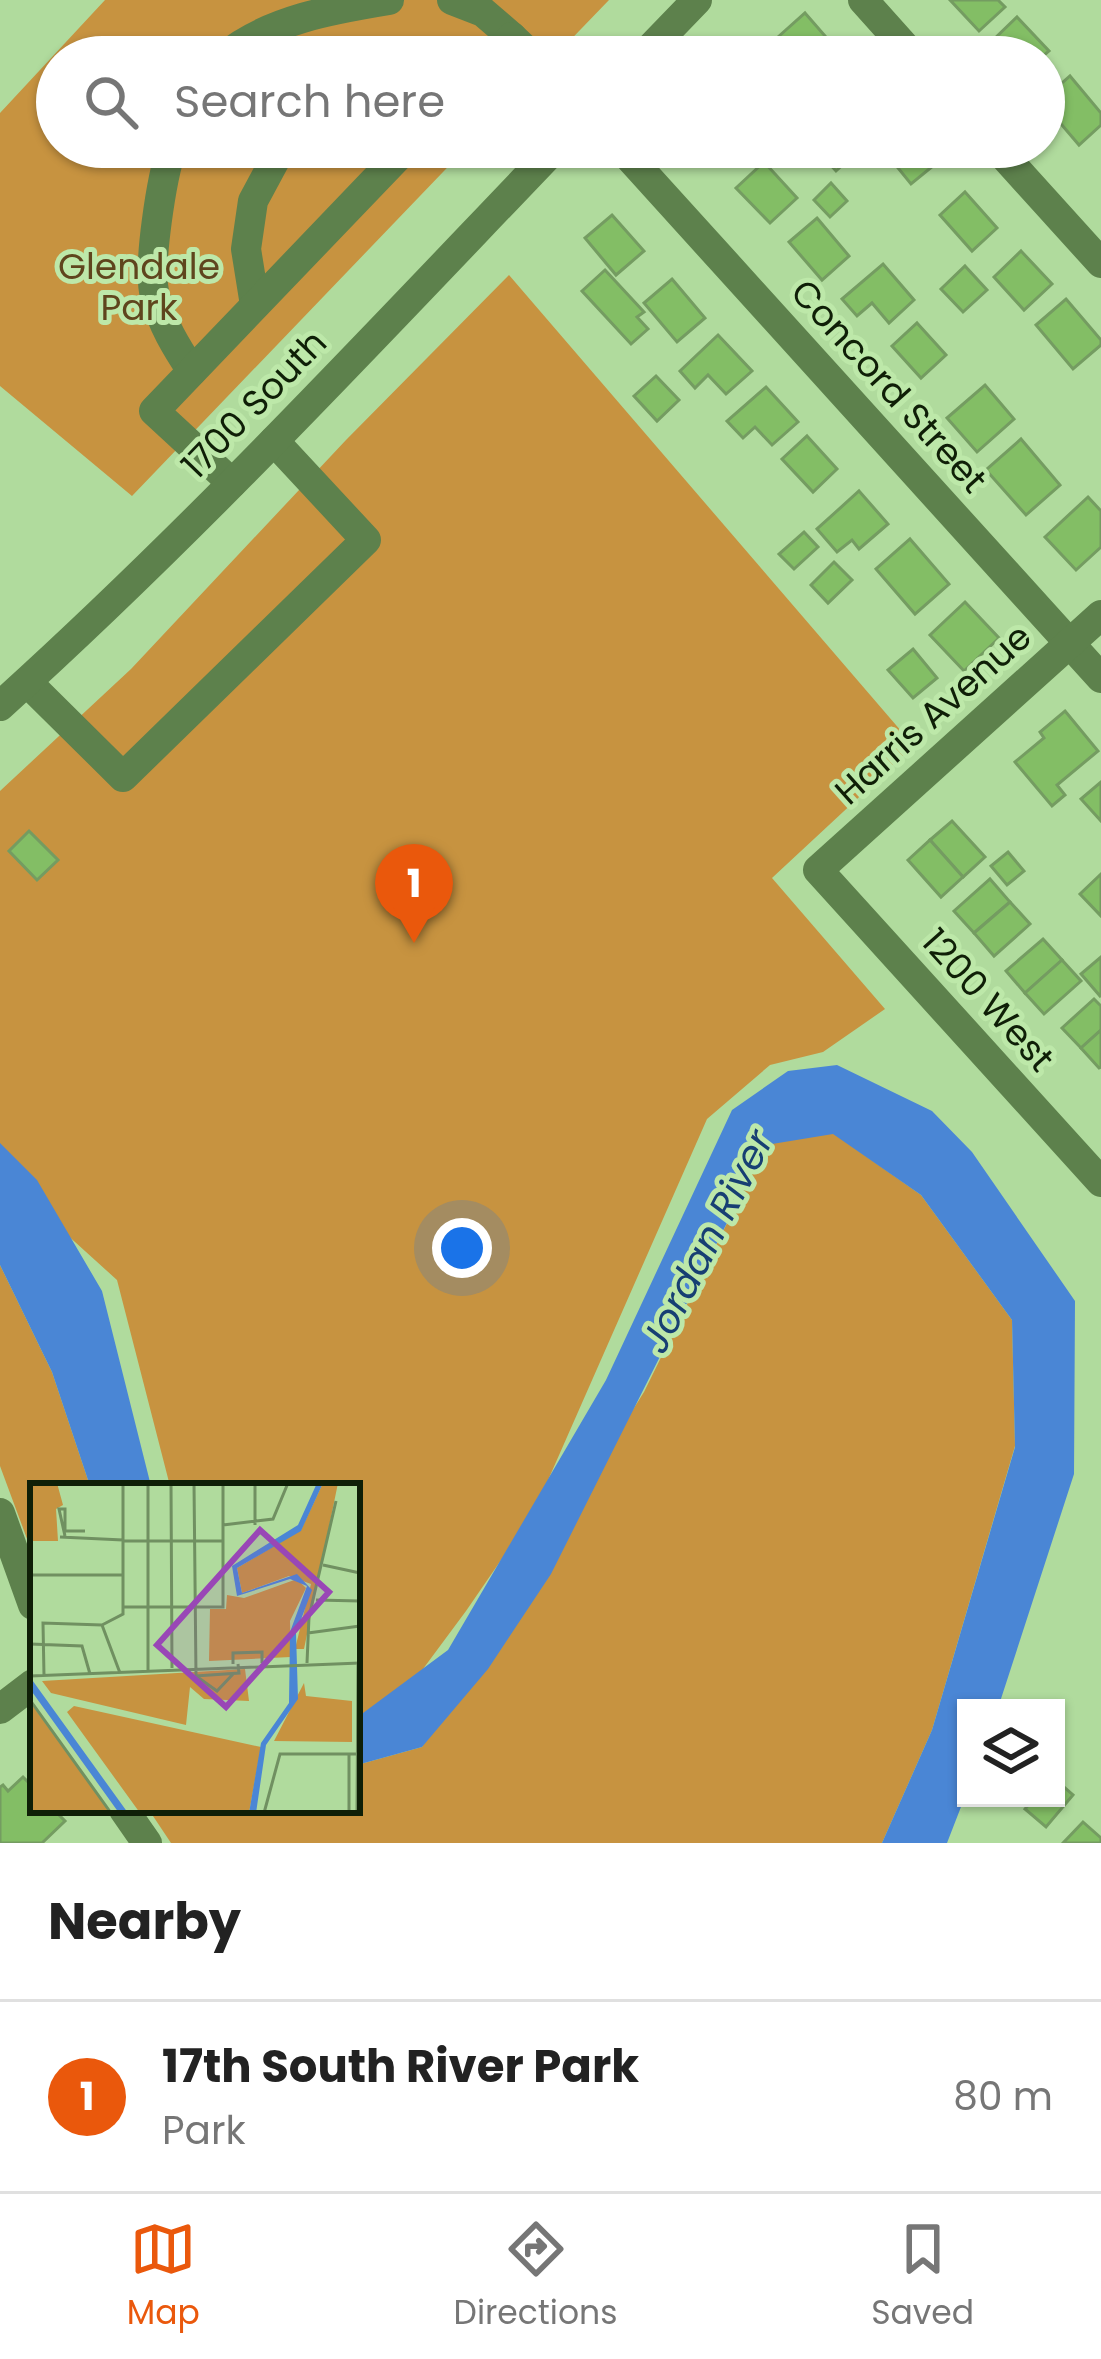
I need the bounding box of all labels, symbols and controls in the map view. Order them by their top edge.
search box [36,36,1065,168]
icon: search [78,69,144,135]
text: Search here [174,70,445,133]
park label: Glendale Park [58,241,220,333]
street label: Concord Street [779,268,999,504]
street label: 1700 South [170,318,338,490]
street label: Harris Avenue [824,612,1042,816]
pin: 1 [375,844,453,943]
street label: 1200 West [910,917,1066,1083]
water label: Jordan River [627,1119,787,1362]
your location [432,1218,492,1278]
inset map [30,1483,360,1813]
map controls [957,1699,1065,1807]
button: layers [957,1699,1065,1807]
text: Nearby [48,1885,241,1957]
text: 17th South River Park [162,2035,639,2098]
text: 1 [80,2069,94,2124]
text: 80 m [953,2069,1053,2124]
text: Park [162,2103,246,2158]
tab: Map [127,2216,200,2338]
tab: Directions [454,2216,617,2338]
tab: Saved [871,2216,974,2338]

